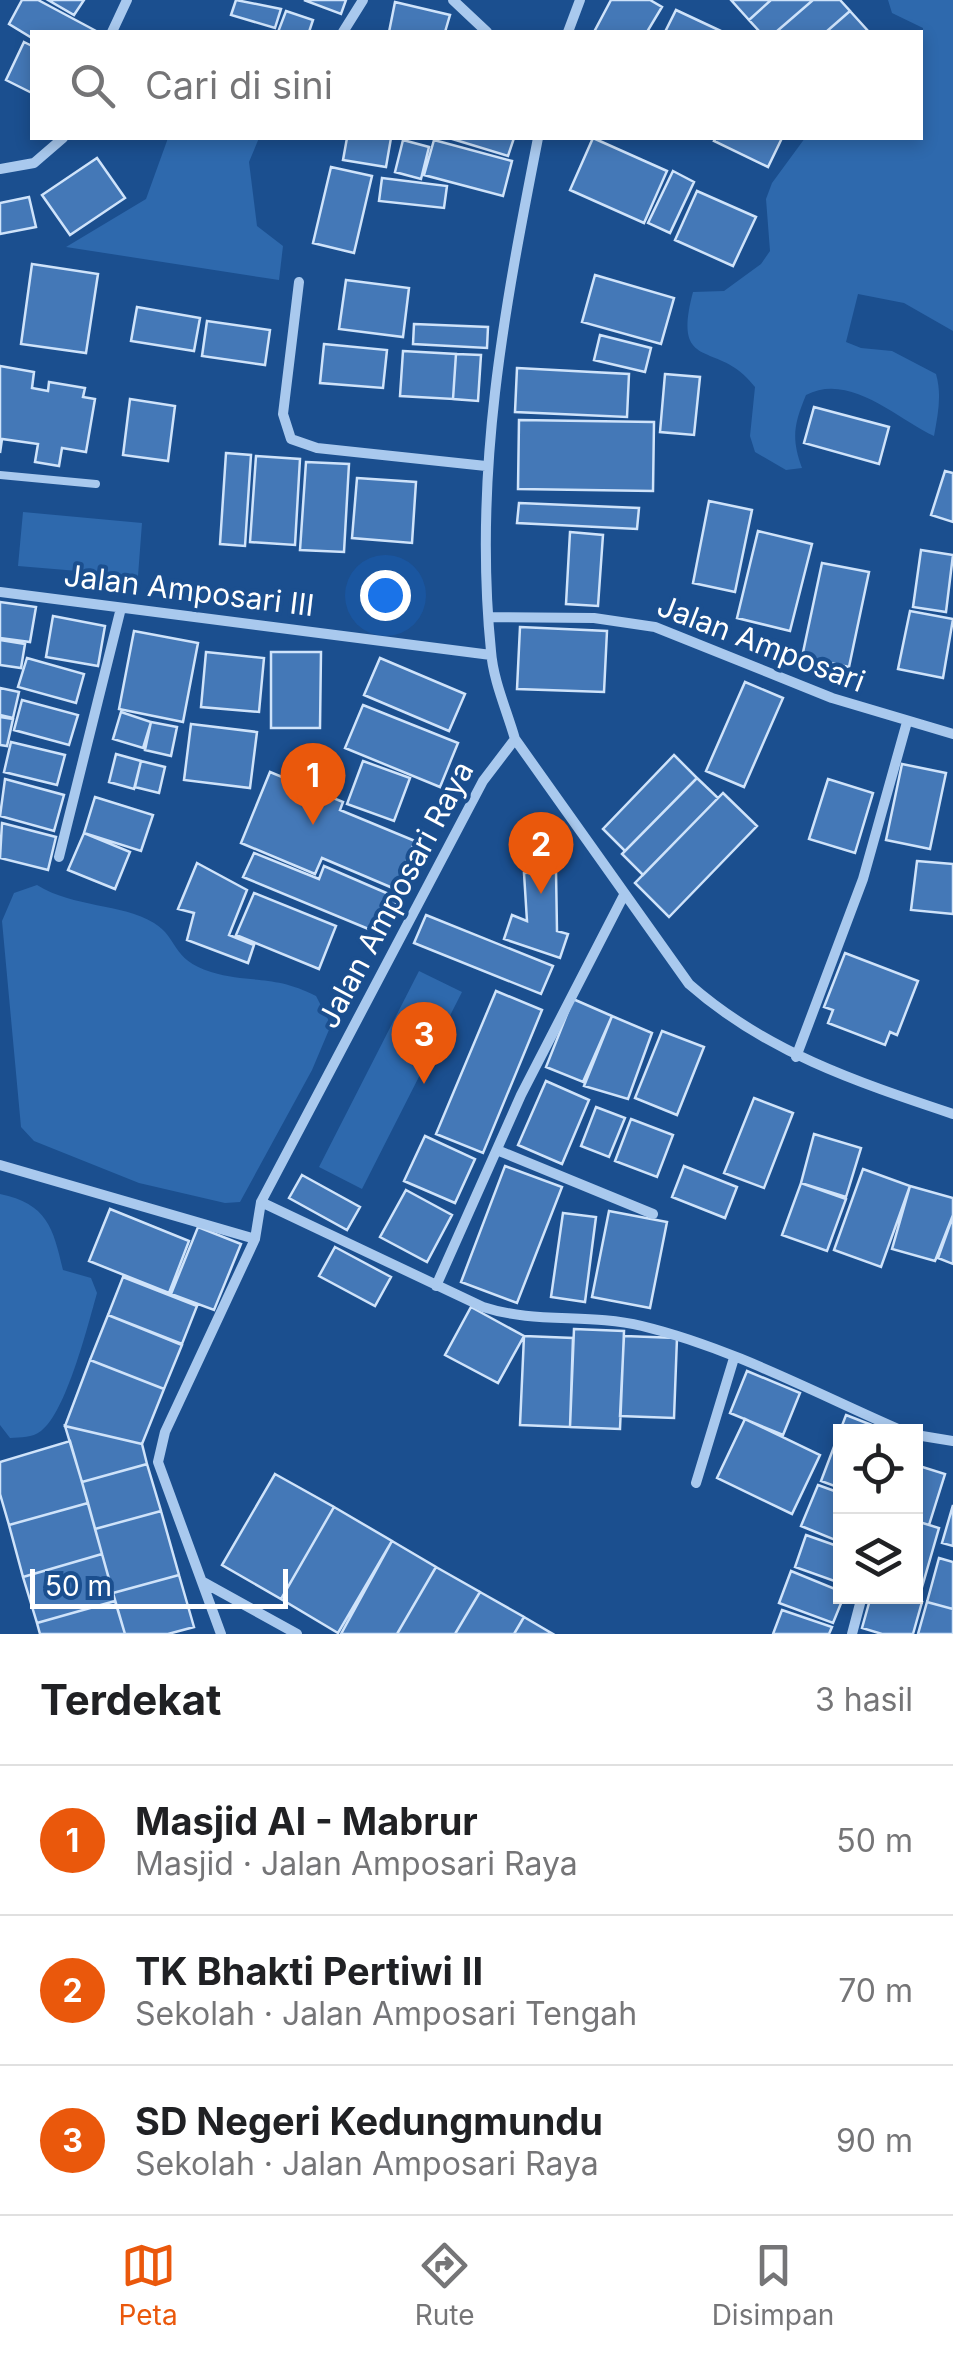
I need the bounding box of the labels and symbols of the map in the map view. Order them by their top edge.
street label: Jalan Amposari III [62,557,316,623]
your location [360,570,411,621]
street label: Jalan Amposari [653,587,870,699]
pin: 1 [280,742,346,825]
street label: Jalan Amposari Raya [310,755,481,1034]
pin: 2 [508,812,574,894]
pin: 3 [392,1002,456,1084]
scale bar [30,1564,288,1608]

